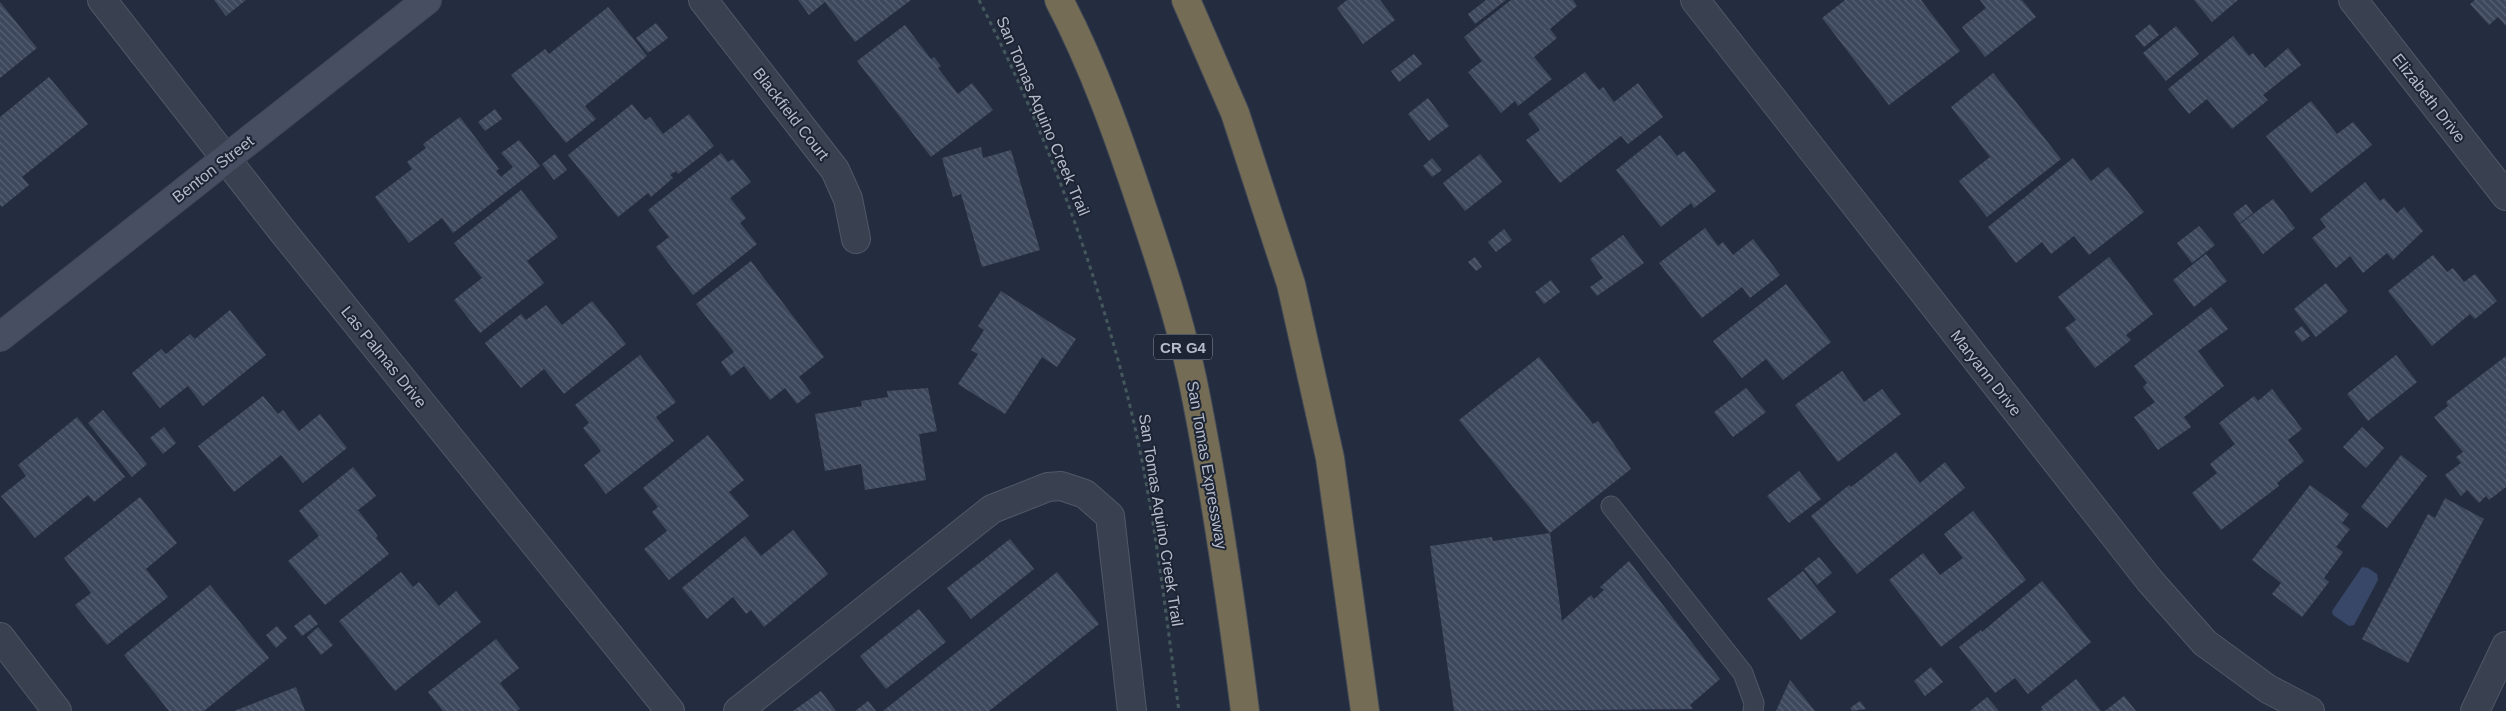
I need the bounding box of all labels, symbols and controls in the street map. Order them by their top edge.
street label: San Tomas Aquino Creek Trail [993,14,1093,218]
street label: Elizabeth Drive [2389,50,2469,146]
street label: Blackfield Court [750,65,833,164]
street label: Benton Street [169,132,257,206]
street label: Las Palmas Drive [338,303,430,411]
street label: Maryann Drive [1947,327,2025,419]
road number: CR G4 [1154,334,1212,360]
street label: San Tomas Expressway [1184,380,1230,550]
street label: San Tomas Aquino Creek Trail [1136,413,1186,627]

